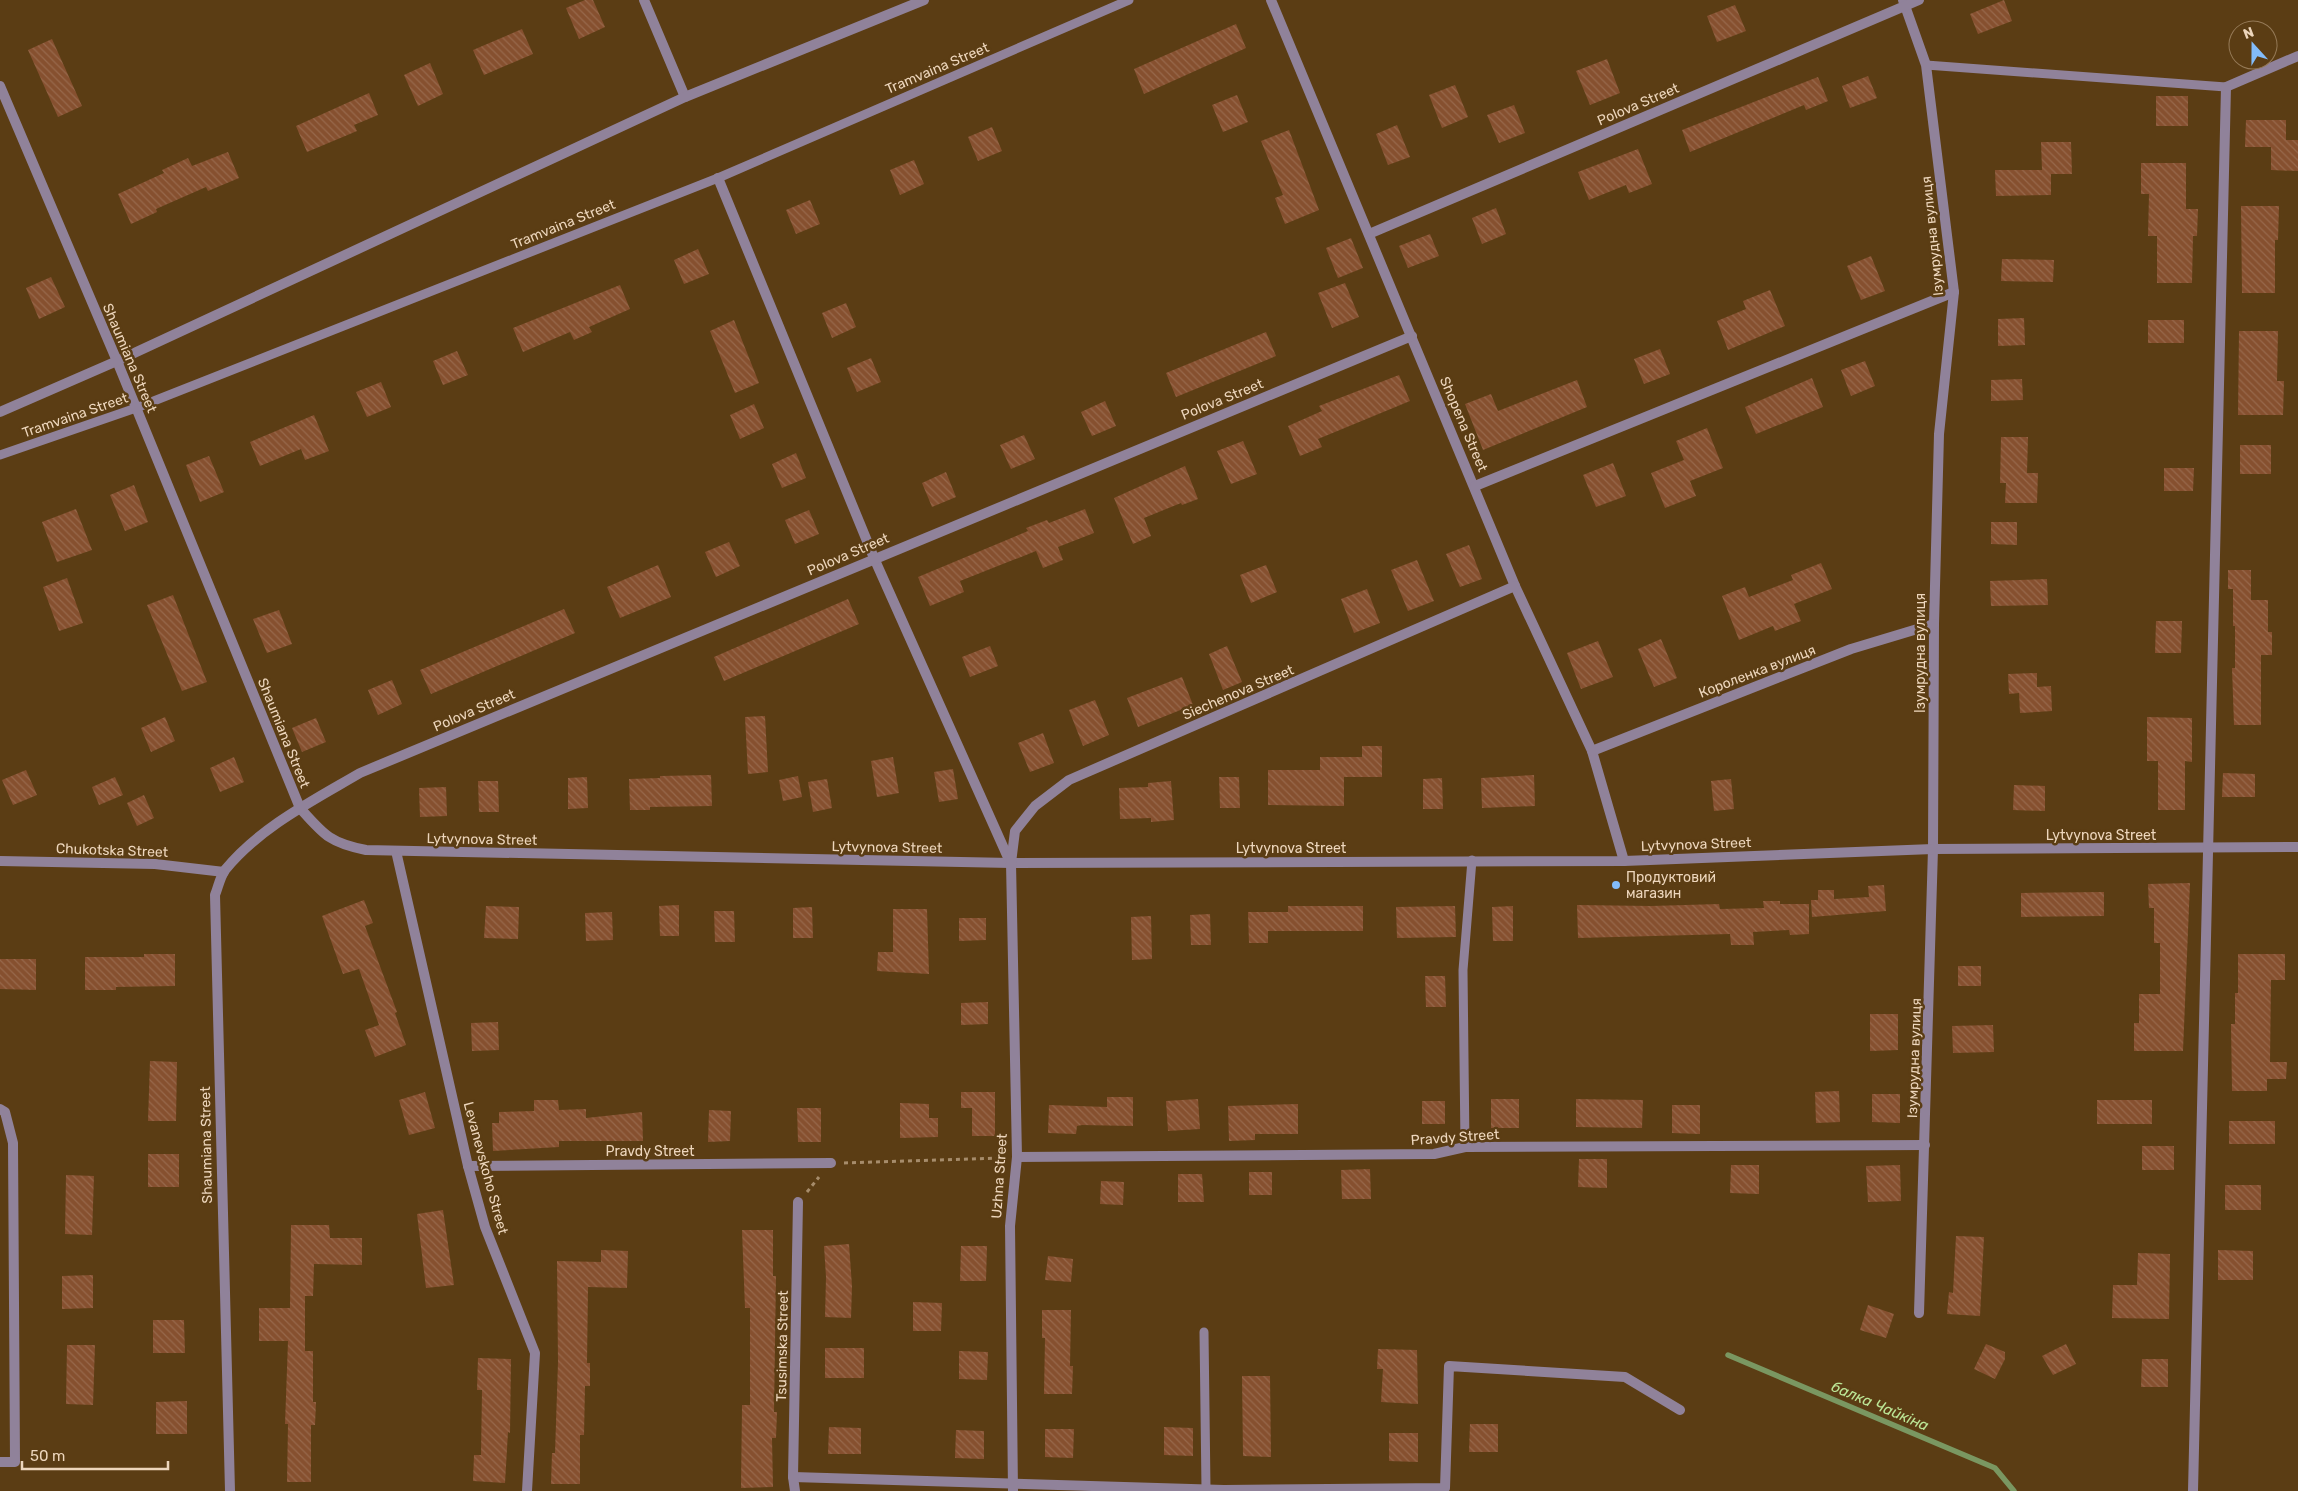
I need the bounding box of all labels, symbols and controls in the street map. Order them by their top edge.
north arrow [2228,20,2278,70]
text: N [2241,24,2256,43]
street label: Tramvaina Street [883,39,992,98]
street label: Polova Street [1595,79,1682,129]
street label: Ізумрудна вулиця [1918,175,1947,297]
street label: Tramvaina Street [509,196,618,253]
street label: Shaumiana Street [99,301,160,416]
street label: Shopena Street [1436,374,1491,475]
street label: Polova Street [1179,375,1266,424]
street label: Tramvaina Street [20,389,131,442]
street label: Polova Street [805,529,892,579]
street label: Ізумрудна вулиця [1912,593,1929,713]
street label: Короленка вулиця [1696,641,1818,702]
street label: Siechenova Street [1180,661,1297,724]
street label: Shaumiana Street [254,676,314,791]
street label: Polova Street [431,685,518,735]
street label: Lytvynova Street [2046,827,2157,844]
street label: Lytvynova Street [427,830,538,849]
street label: Lytvynova Street [1640,834,1752,855]
street label: Lytvynova Street [832,838,943,857]
street label: Chukotska Street [55,840,169,861]
street label: Lytvynova Street [1236,840,1347,857]
place label: Продуктовий магазин [1626,869,1716,902]
marker: Продуктовий магазин [1610,879,1622,891]
street label: Ізумрудна вулиця [1904,998,1925,1118]
street label: Shaumiana Street [197,1086,216,1204]
street label: Levanevskoho Street [460,1100,512,1237]
street label: Pravdy Street [1410,1126,1500,1149]
street label: Uzhna Street [988,1132,1011,1219]
street label: Pravdy Street [606,1143,695,1160]
street label: Tsusimska Street [773,1290,792,1402]
water label: балка Чайкіна [1829,1377,1932,1435]
scale bar [22,1438,169,1470]
text: 50 m [30,1447,65,1465]

